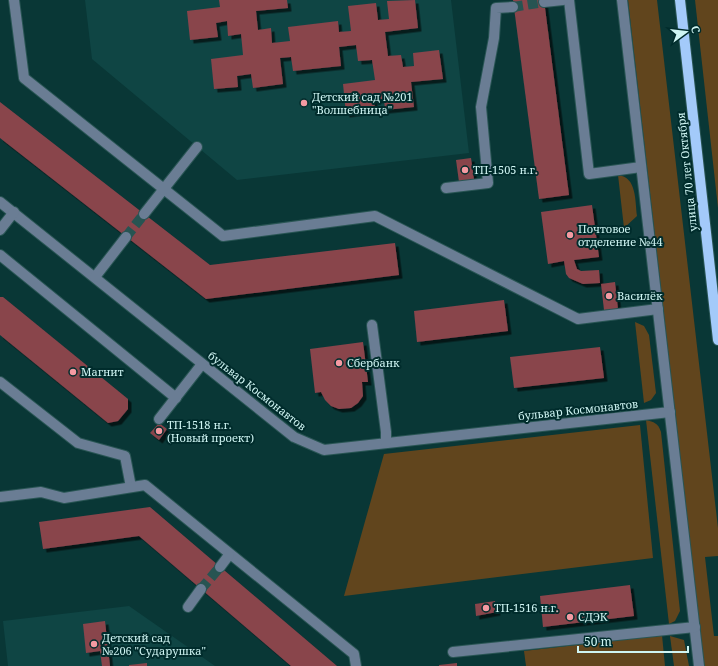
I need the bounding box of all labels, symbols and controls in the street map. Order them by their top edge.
north arrow [666,12,706,52]
text: С [688,24,704,35]
place label: Детский сад №201 "Волшебница" [312,89,413,117]
marker: Детский сад №201 "Волшебница" [299,98,309,108]
street label: улица 70 лет Октября [673,112,700,232]
place label: ТП-1505 н.г. [473,162,538,177]
marker: ТП-1505 н.г. [460,165,470,175]
place label: Почтовое отделение №44 [578,221,663,249]
marker: Почтовое отделение №44 [565,230,575,240]
place label: Василёк [617,288,663,303]
marker: Василёк [604,291,614,301]
street label: бульвар Космонавтов [205,348,309,434]
place label: Сбербанк [347,355,400,370]
marker: Сбербанк [334,358,344,368]
place label: Магнит [81,364,124,379]
marker: Магнит [68,367,78,377]
street label: бульвар Космонавтов [517,396,639,423]
place label: ТП-1518 н.г. (Новый проект) [167,417,254,445]
marker: ТП-1518 н.г. (Новый проект) [154,426,164,436]
place label: ТП-1516 н.г. [494,600,559,615]
marker: ТП-1516 н.г. [481,603,491,613]
place label: СДЭК [578,609,608,624]
marker: СДЭК [565,612,575,622]
scale bar [578,628,688,654]
place label: Детский сад №206 "Сударушка" [102,630,206,658]
text: 50 m [584,633,612,650]
marker: Детский сад №206 "Сударушка" [89,639,99,649]

